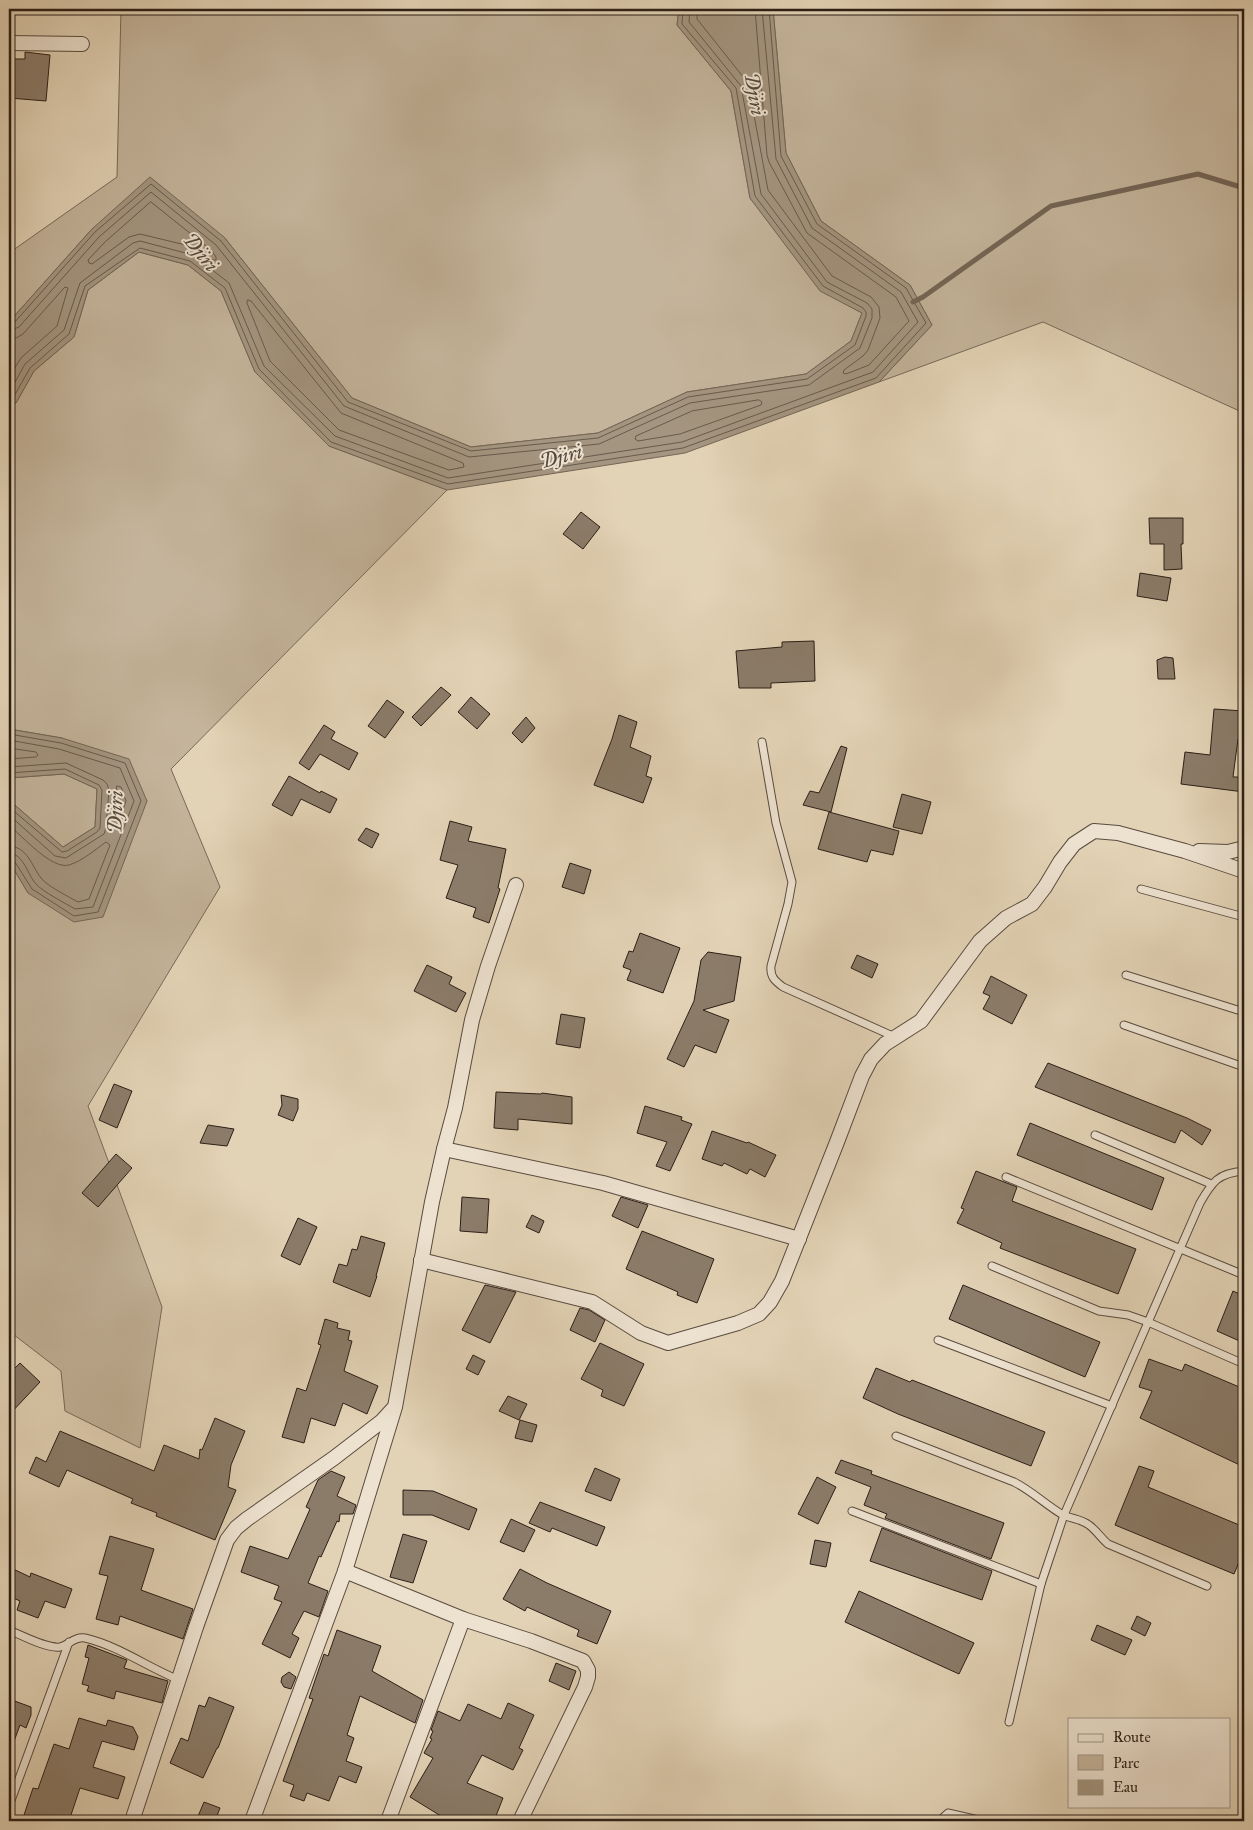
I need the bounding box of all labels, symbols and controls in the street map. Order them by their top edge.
water label: Djiri [739,71,771,117]
water label: Djiri [178,228,224,276]
water label: Djiri [537,439,585,473]
water label: Djiri [102,790,128,834]
legend [1068,1718,1230,1808]
text: Route [1113,1728,1151,1746]
text: Parc [1113,1754,1140,1772]
text: Eau [1113,1778,1138,1796]

